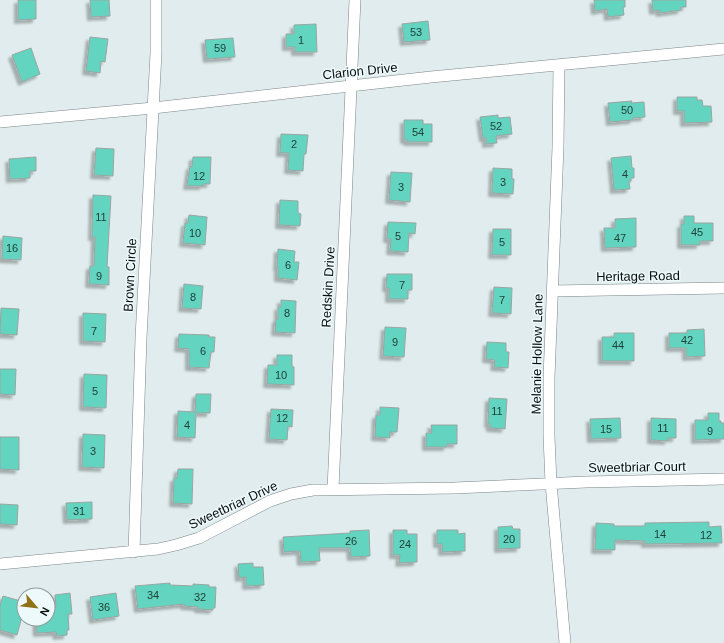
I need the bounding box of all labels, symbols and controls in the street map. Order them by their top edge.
house number: 53 [410,26,422,38]
house number: 1 [298,34,304,46]
house number: 59 [214,42,226,54]
street label: Clarion Drive [322,60,398,82]
house number: 50 [621,104,633,116]
house number: 52 [490,120,502,132]
house number: 54 [412,126,424,138]
house number: 2 [291,138,297,150]
house number: 4 [622,168,628,180]
house number: 12 [193,170,205,182]
house number: 3 [500,176,506,188]
house number: 3 [398,181,404,193]
house number: 11 [95,211,107,223]
house number: 45 [691,226,703,238]
house number: 10 [189,227,201,239]
house number: 5 [395,230,401,242]
house number: 47 [614,232,626,244]
house number: 5 [499,236,505,248]
street label: Brown Circle [121,238,139,312]
house number: 16 [6,242,18,254]
street label: Redskin Drive [318,246,338,328]
house number: 6 [285,259,291,271]
street label: Heritage Road [596,268,680,284]
house number: 9 [96,270,102,282]
house number: 7 [399,279,405,291]
house number: 8 [190,291,196,303]
house number: 7 [499,294,505,306]
street label: Melanie Hollow Lane [528,294,546,414]
house number: 8 [284,307,290,319]
house number: 7 [91,325,97,337]
house number: 42 [681,334,693,346]
house number: 9 [392,336,398,348]
house number: 44 [612,339,624,351]
house number: 6 [200,345,206,357]
house number: 10 [275,369,287,381]
house number: 5 [92,385,98,397]
house number: 11 [491,405,503,417]
house number: 12 [276,412,288,424]
house number: 4 [184,419,190,431]
house number: 11 [657,422,669,434]
house number: 15 [600,423,612,435]
house number: 9 [707,425,713,437]
house number: 3 [90,445,96,457]
street label: Sweetbriar Court [588,459,686,475]
street label: Sweetbriar Drive [186,478,280,532]
house number: 31 [73,505,85,517]
house number: 14 [654,528,666,540]
house number: 12 [700,529,712,541]
house number: 20 [503,533,515,545]
house number: 26 [345,535,357,547]
house number: 24 [399,538,411,550]
north arrow [16,587,56,627]
house number: 34 [147,589,159,601]
house number: 32 [194,591,206,603]
house number: 36 [98,601,110,613]
text: N [38,605,52,618]

